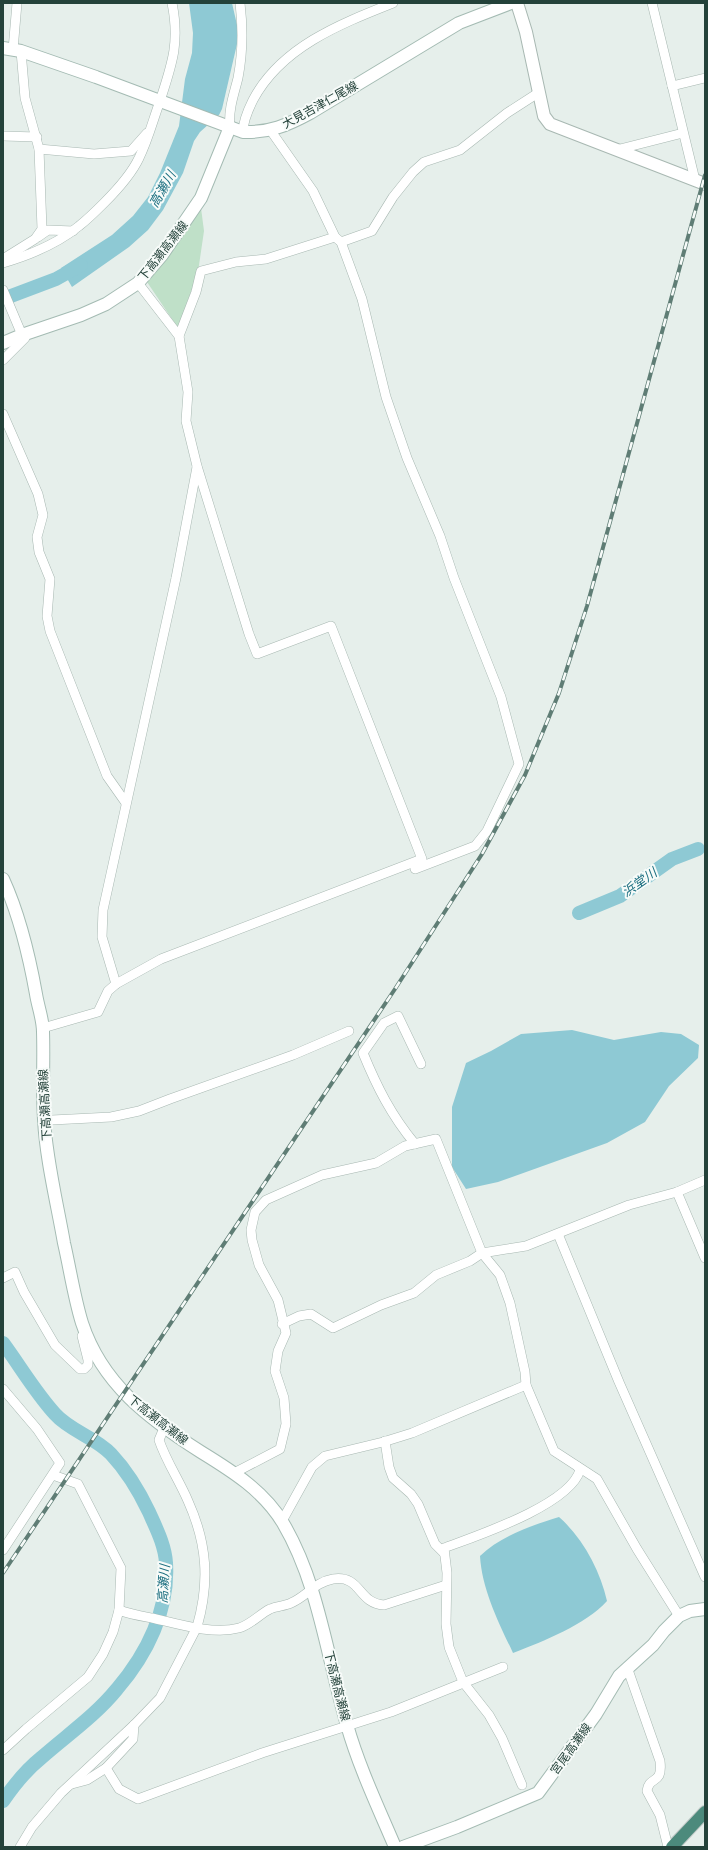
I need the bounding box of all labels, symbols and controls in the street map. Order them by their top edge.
street label: 大見吉津仁尾線 [280,79,361,132]
water label: 高瀬川 [146,167,181,210]
street label: 下高瀬高瀬線 [135,218,191,284]
water label: 浜堂川 [619,864,662,901]
street label: 下高瀬高瀬線 [36,1069,55,1141]
street label: 下高瀬高瀬線 [125,1392,191,1448]
water label: 高瀬川 [155,1562,173,1604]
street label: 下高瀬高瀬線 [321,1649,353,1723]
street label: 宮尾高瀬線 [548,1721,595,1778]

